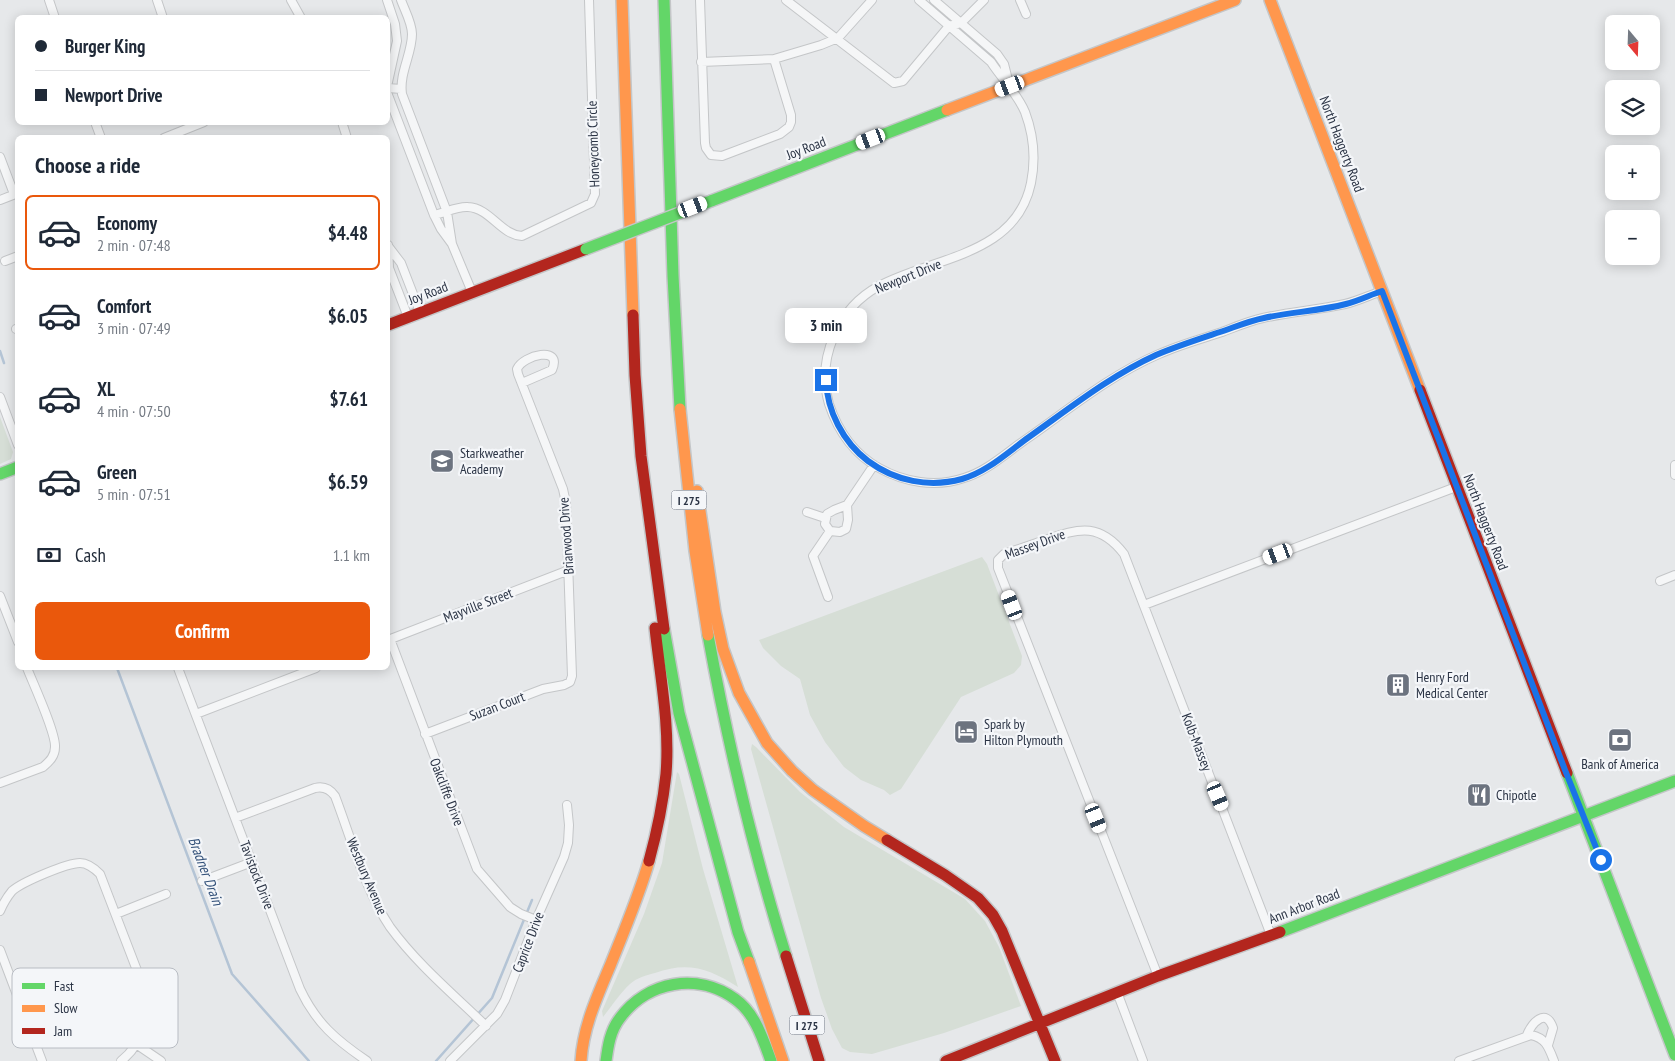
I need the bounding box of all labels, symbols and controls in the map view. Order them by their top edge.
north arrow [1605,15,1660,70]
map controls [1605,15,1660,265]
text: Burger King [65,34,145,58]
car [993,74,1026,98]
button: layers [1605,80,1660,135]
text: Newport Drive [65,83,163,107]
street label: North Haggerty Road [1315,93,1369,195]
street label: Honeycomb Circle [582,100,604,188]
car [854,127,887,151]
street label: Joy Road [783,132,828,164]
button: + [1605,145,1660,200]
text: Choose a ride [35,151,140,179]
car [676,195,709,219]
icon: car [37,210,82,255]
button: − [1605,210,1660,265]
text: Economy [97,211,157,235]
text: $4.48 [328,221,368,245]
text: 2 min · 07:48 [97,235,171,255]
street label: Newport Drive [872,254,944,297]
street label: Joy Road [405,277,450,309]
icon: car [37,293,82,338]
text: Comfort [97,294,151,318]
text: $6.05 [328,304,368,328]
callout: 3 min [785,308,867,342]
text: 3 min [810,315,842,335]
text: 3 min · 07:49 [97,318,171,338]
route end [815,369,837,391]
icon: car [37,376,82,421]
text: XL [97,377,115,401]
text: $7.61 [330,387,368,411]
text: 4 min · 07:50 [97,401,171,421]
place label: Starkweather Academy [460,444,524,478]
school or university icon: Starkweather Academy [429,448,455,474]
icon: car [37,459,82,504]
text: Green [97,460,137,484]
text: $6.59 [328,470,368,494]
street label: North Haggerty Road [1459,471,1513,573]
text: 5 min · 07:51 [97,484,171,504]
road number: I 275 [672,490,706,510]
street label: Briarwood Drive [554,496,578,575]
street label: Massey Drive [1002,525,1068,563]
icon: cash [35,541,63,569]
car [1261,542,1294,566]
text: Cash [75,543,106,567]
text: 1.1 km [333,545,370,565]
street label: Mayville Street [441,584,515,626]
car [999,588,1024,622]
button: Confirm [35,602,370,660]
place label: Henry Ford Medical Center [1416,668,1488,702]
building icon: Henry Ford Medical Center [1385,672,1411,698]
street label: Suzan Court [467,687,527,725]
street label: Kolb-Massey [1178,710,1217,774]
place label: Spark by Hilton Plymouth [984,715,1063,749]
hotel icon: Spark by Hilton Plymouth [953,719,979,745]
bank icon: Bank of America [1607,727,1633,753]
place label: Bank of America [1581,755,1659,773]
street label: Oakcliffe Drive [426,756,468,829]
car [1205,779,1230,813]
restaurant icon: Chipotle [1466,782,1492,808]
place label: Chipotle [1496,786,1537,804]
car [1083,801,1108,835]
water label: Bradner Drain [184,834,228,909]
street label: Westbury Avenue [343,835,391,918]
street label: Tavistock Drive [236,838,278,912]
route start [1590,849,1612,871]
street label: Ann Arbor Road [1266,884,1342,928]
street label: Caprice Drive [508,909,548,975]
legend [12,968,178,1048]
text: Fast [54,977,74,995]
text: Slow [54,999,78,1017]
road number: I 275 [790,1016,824,1034]
text: Jam [53,1022,72,1040]

